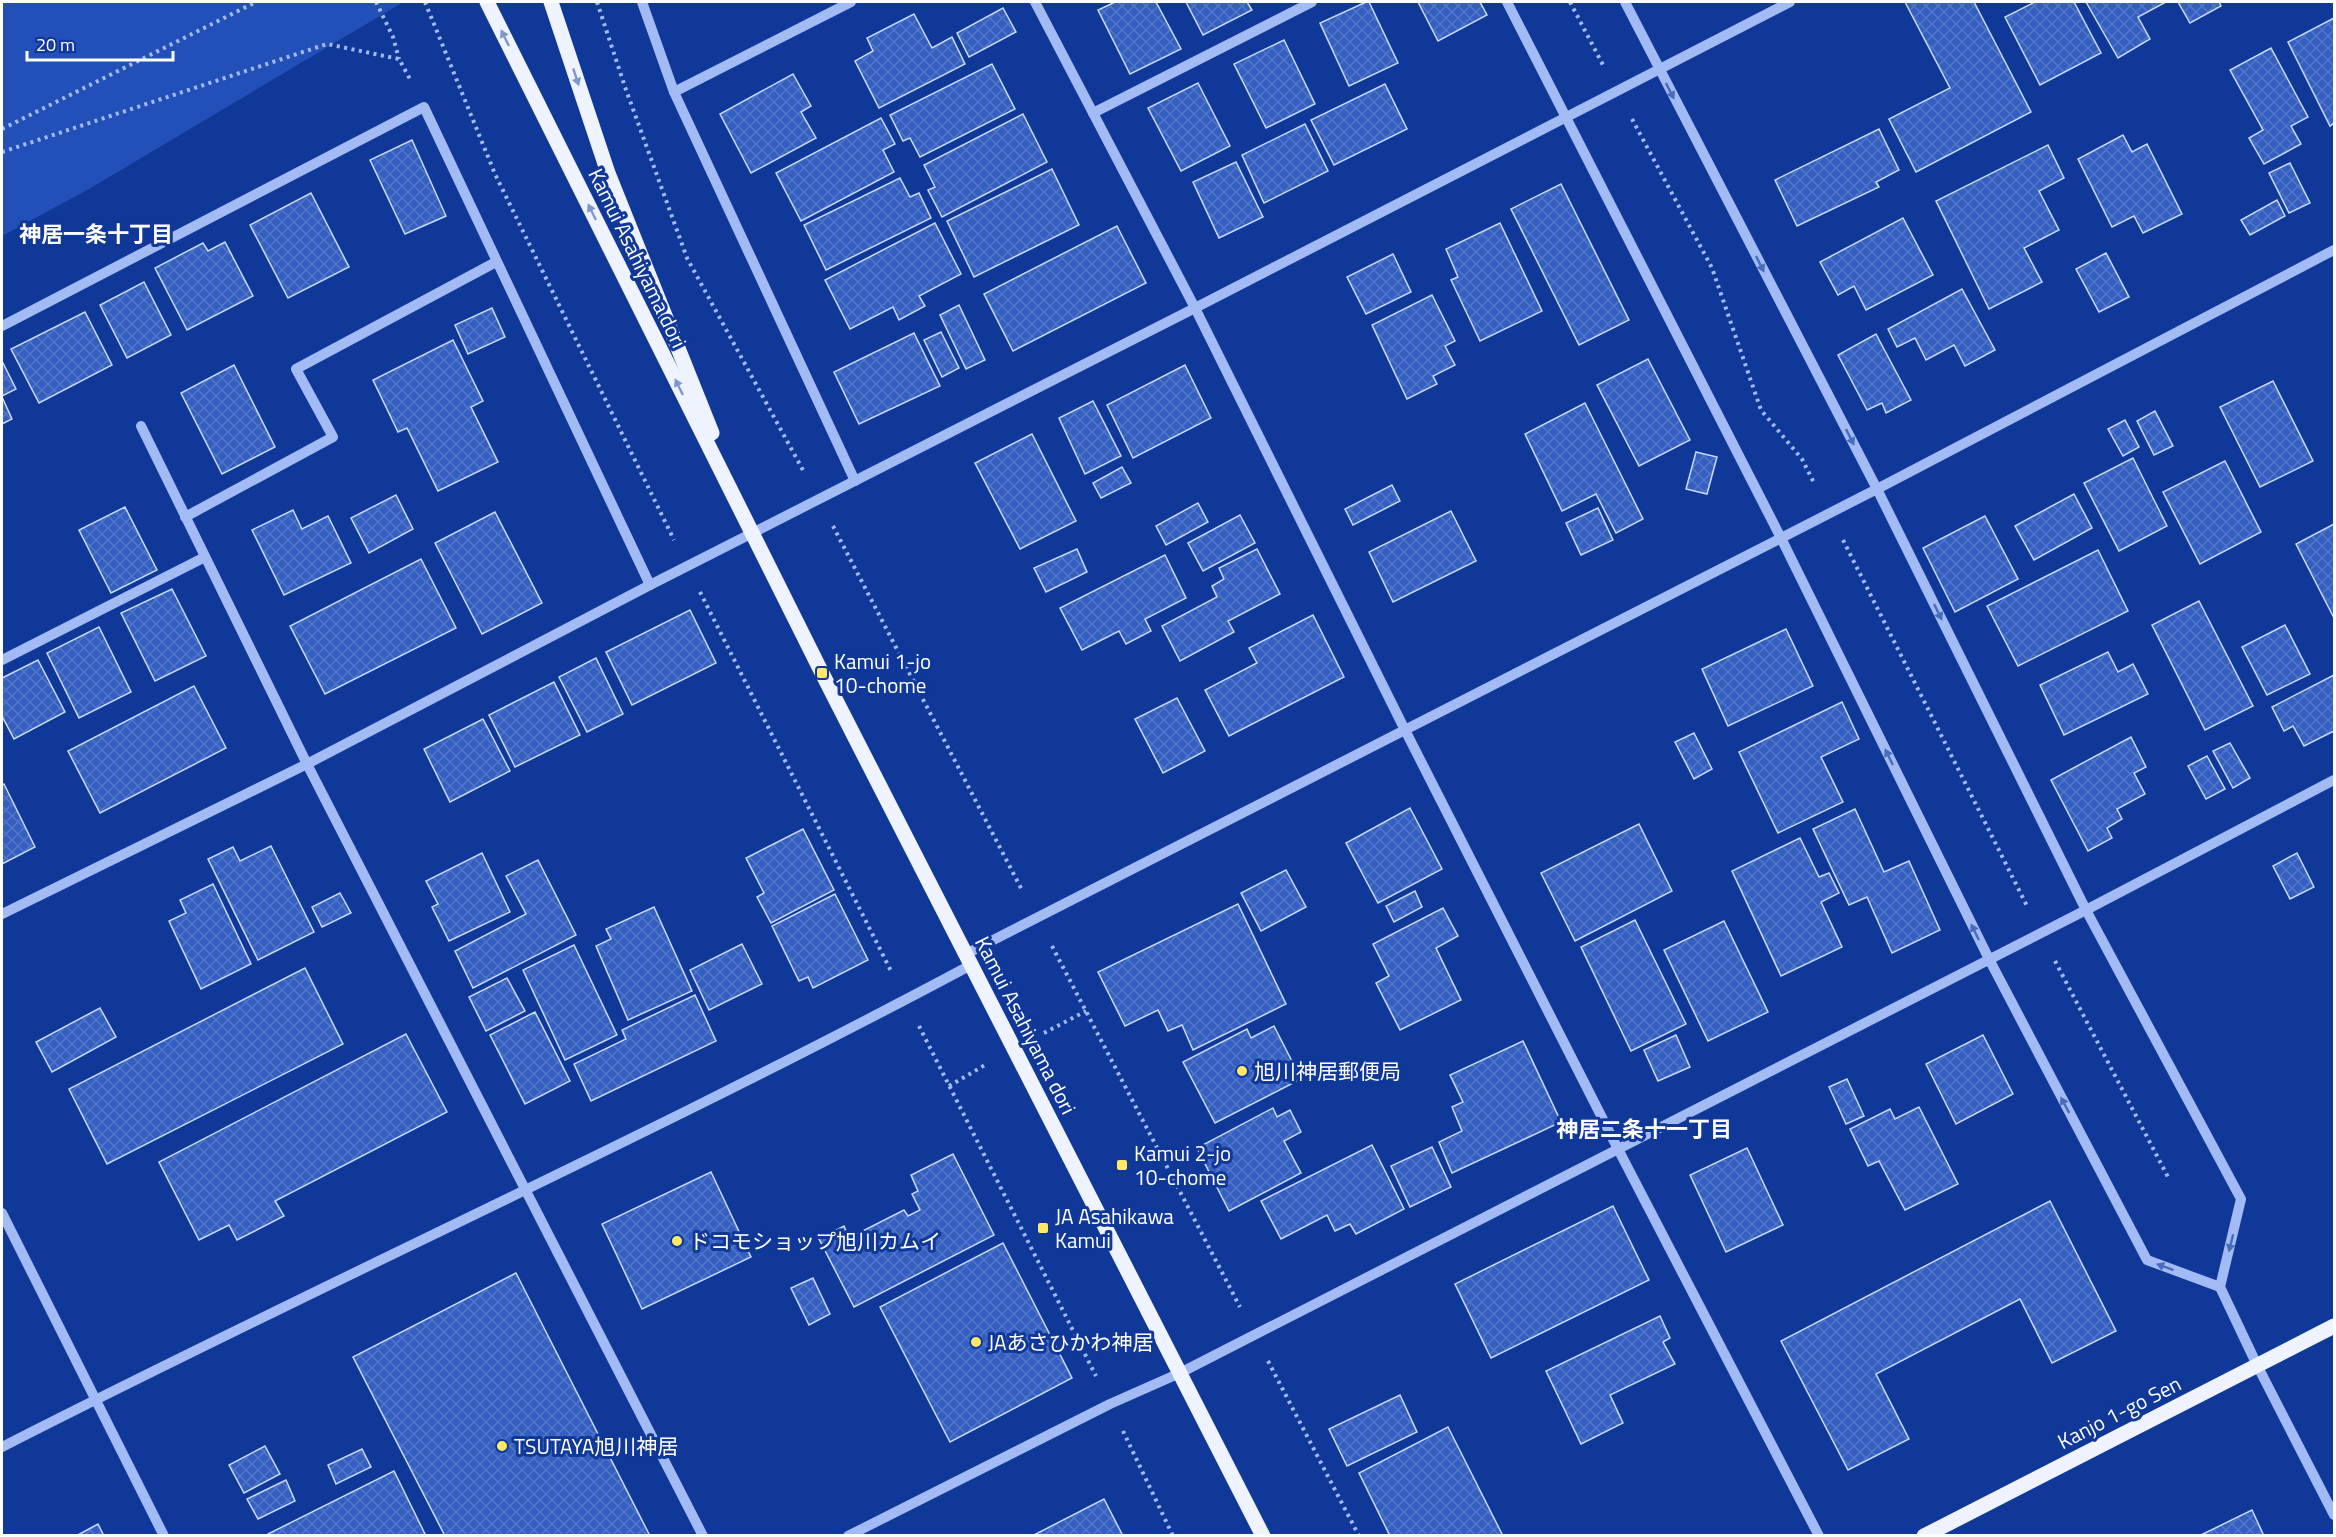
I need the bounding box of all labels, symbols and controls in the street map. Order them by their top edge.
scale bar [27,24,172,62]
one-way arrow [500,29,510,47]
text: 20 m [36,31,75,58]
one-way arrow [572,68,581,86]
one-way arrow [1665,83,1675,100]
street label: Kamui Asahiyama dori [581,163,695,353]
one-way arrow [587,204,596,221]
district label: 神居一条十丁目 [19,217,173,251]
one-way arrow [1755,256,1765,273]
one-way arrow [674,378,684,396]
one-way arrow [1845,429,1855,446]
one-way arrow [1933,603,1942,620]
place label: Kamui 1-jo 10-chome [834,645,931,701]
marker: Kamui 1-jo 10-chome [815,666,829,680]
one-way arrow [1884,748,1893,765]
one-way arrow [1970,923,1980,940]
street label: Kamui Asahiyama dori [967,930,1085,1120]
place label: 旭川神居郵便局 [1254,1055,1401,1087]
marker: 旭川神居郵便局 [1235,1064,1249,1078]
one-way arrow [2060,1096,2070,1113]
district label: 神居二条十一丁目 [1556,1112,1732,1146]
place label: Kamui 2-jo 10-chome [1134,1137,1231,1193]
marker: Kamui 2-jo 10-chome [1115,1158,1129,1172]
place label: JA Asahikawa Kamui [1055,1200,1174,1256]
marker: JA Asahikawa Kamui [1036,1221,1050,1235]
place label: ドコモショップ旭川カムイ [689,1225,941,1257]
marker: ドコモショップ旭川カムイ [670,1234,684,1248]
one-way arrow [2225,1234,2235,1252]
one-way arrow [2156,1261,2174,1271]
place label: JAあさひかわ神居 [988,1326,1154,1358]
marker: JAあさひかわ神居 [969,1335,983,1349]
street label: Kanjo 1-go Sen [2052,1367,2186,1457]
place label: TSUTAYA旭川神居 [514,1430,678,1462]
marker: TSUTAYA旭川神居 [495,1439,509,1453]

